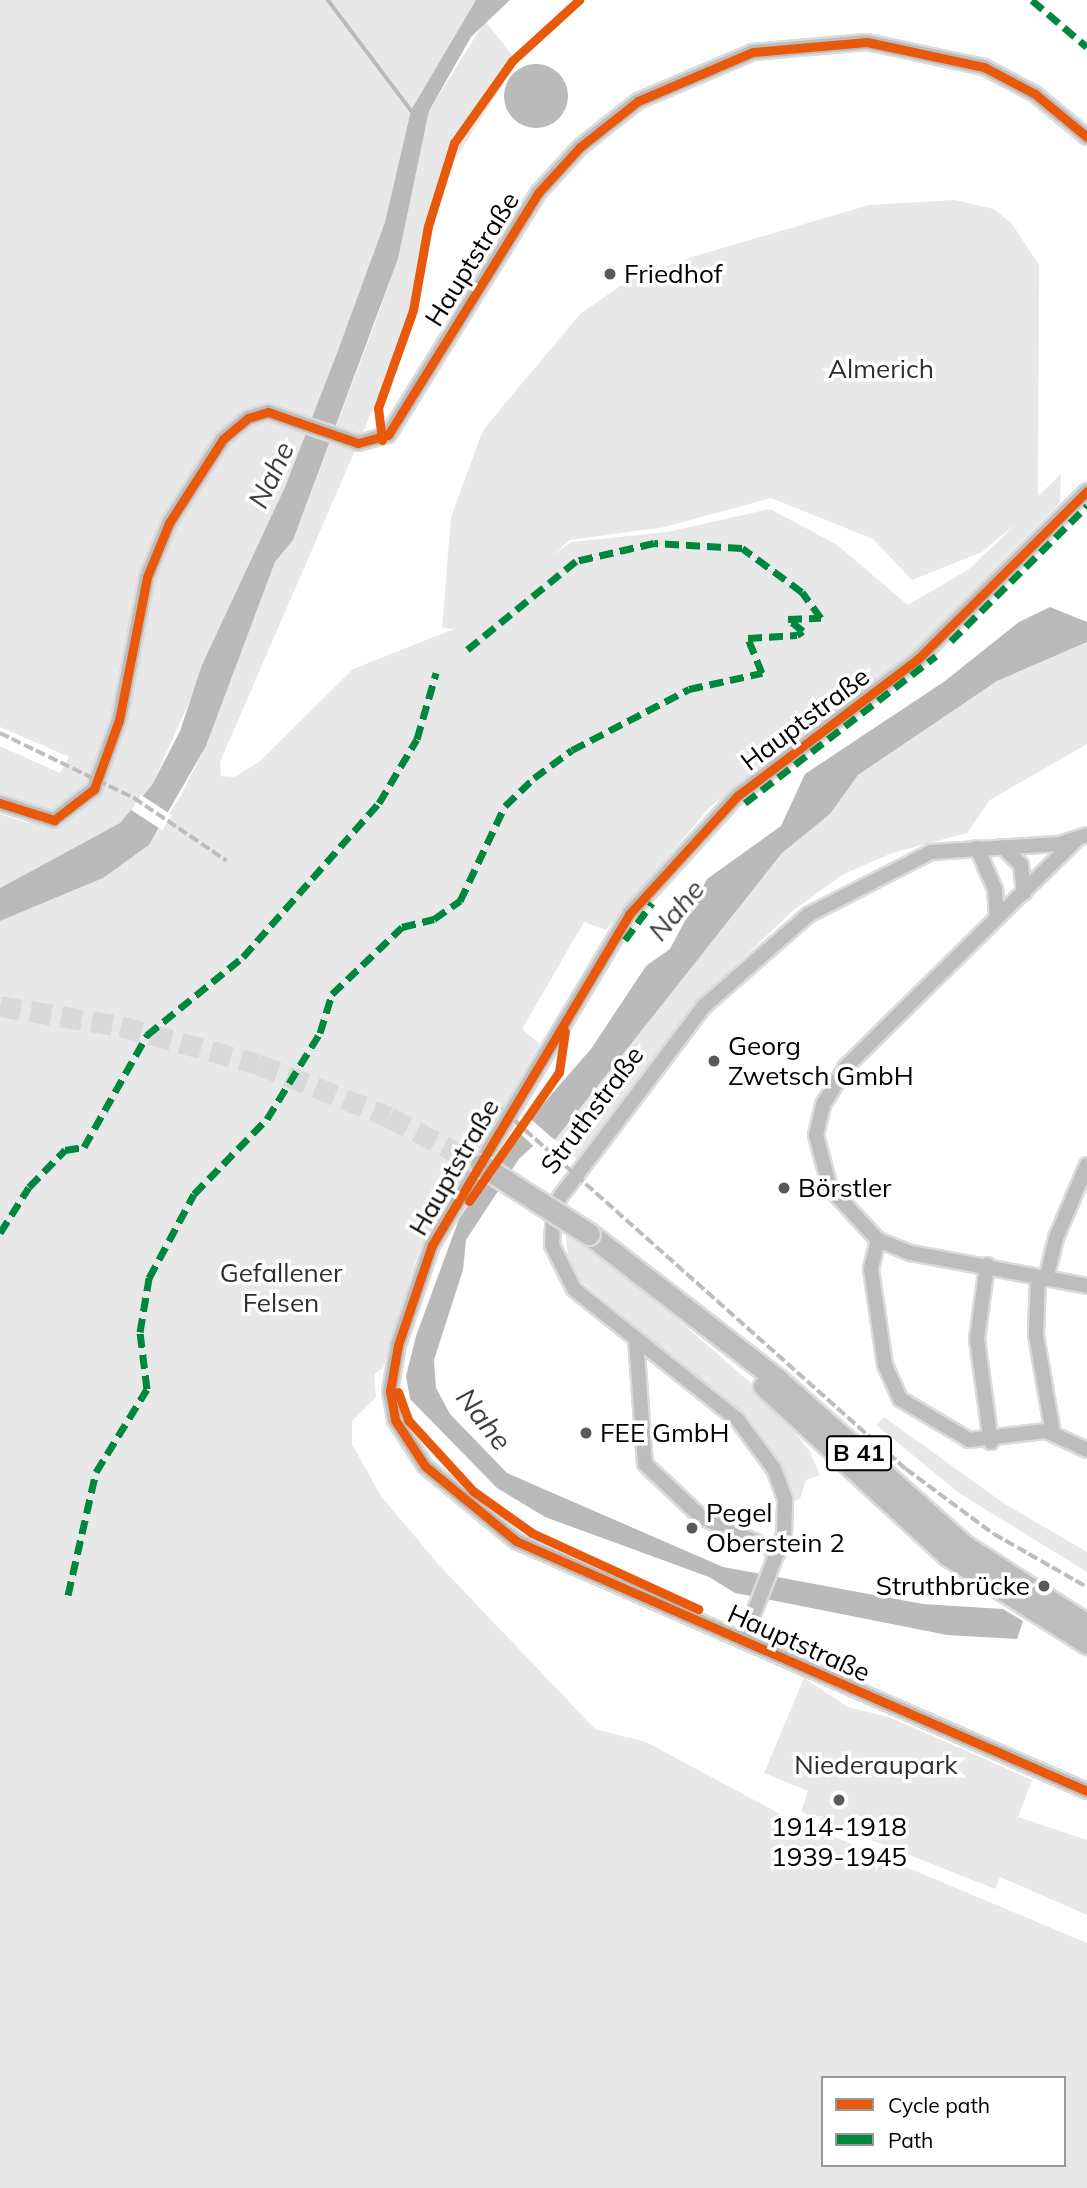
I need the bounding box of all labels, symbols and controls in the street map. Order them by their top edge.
street label: Hauptstraße [418,186,526,332]
place label: Friedhof [624,258,722,290]
marker: Friedhof [602,266,618,282]
park label: Almerich [828,353,934,385]
water label: Nahe [241,436,301,514]
street label: Hauptstraße [735,661,875,777]
water label: Nahe [641,873,711,947]
place label: Georg Zwetsch GmbH [728,1030,914,1092]
street label: Struthstraße [534,1040,650,1180]
marker: Georg Zwetsch GmbH [706,1053,722,1069]
street label: Hauptstraße [402,1093,506,1241]
place label: Börstler [798,1172,891,1204]
marker: Börstler [776,1180,792,1196]
park label: Gefallener Felsen [220,1257,342,1318]
water label: Nahe [449,1381,519,1457]
place label: FEE GmbH [600,1417,729,1449]
marker: FEE GmbH [578,1425,594,1441]
road number: B 41 [826,1433,892,1474]
place label: Pegel Oberstein 2 [706,1497,845,1558]
marker: Pegel Oberstein 2 [684,1520,700,1536]
place label: Struthbrücke [876,1570,1030,1602]
marker: Struthbrücke [1036,1578,1052,1594]
street label: Hauptstraße [723,1598,875,1688]
park label: Niederaupark [794,1749,958,1781]
marker: 1914-1918 1939-1945 [831,1792,847,1808]
place label: 1914-1918 1939-1945 [771,1811,907,1872]
legend [821,2076,1066,2167]
text: Cycle path [888,2092,990,2118]
text: Path [888,2127,933,2153]

